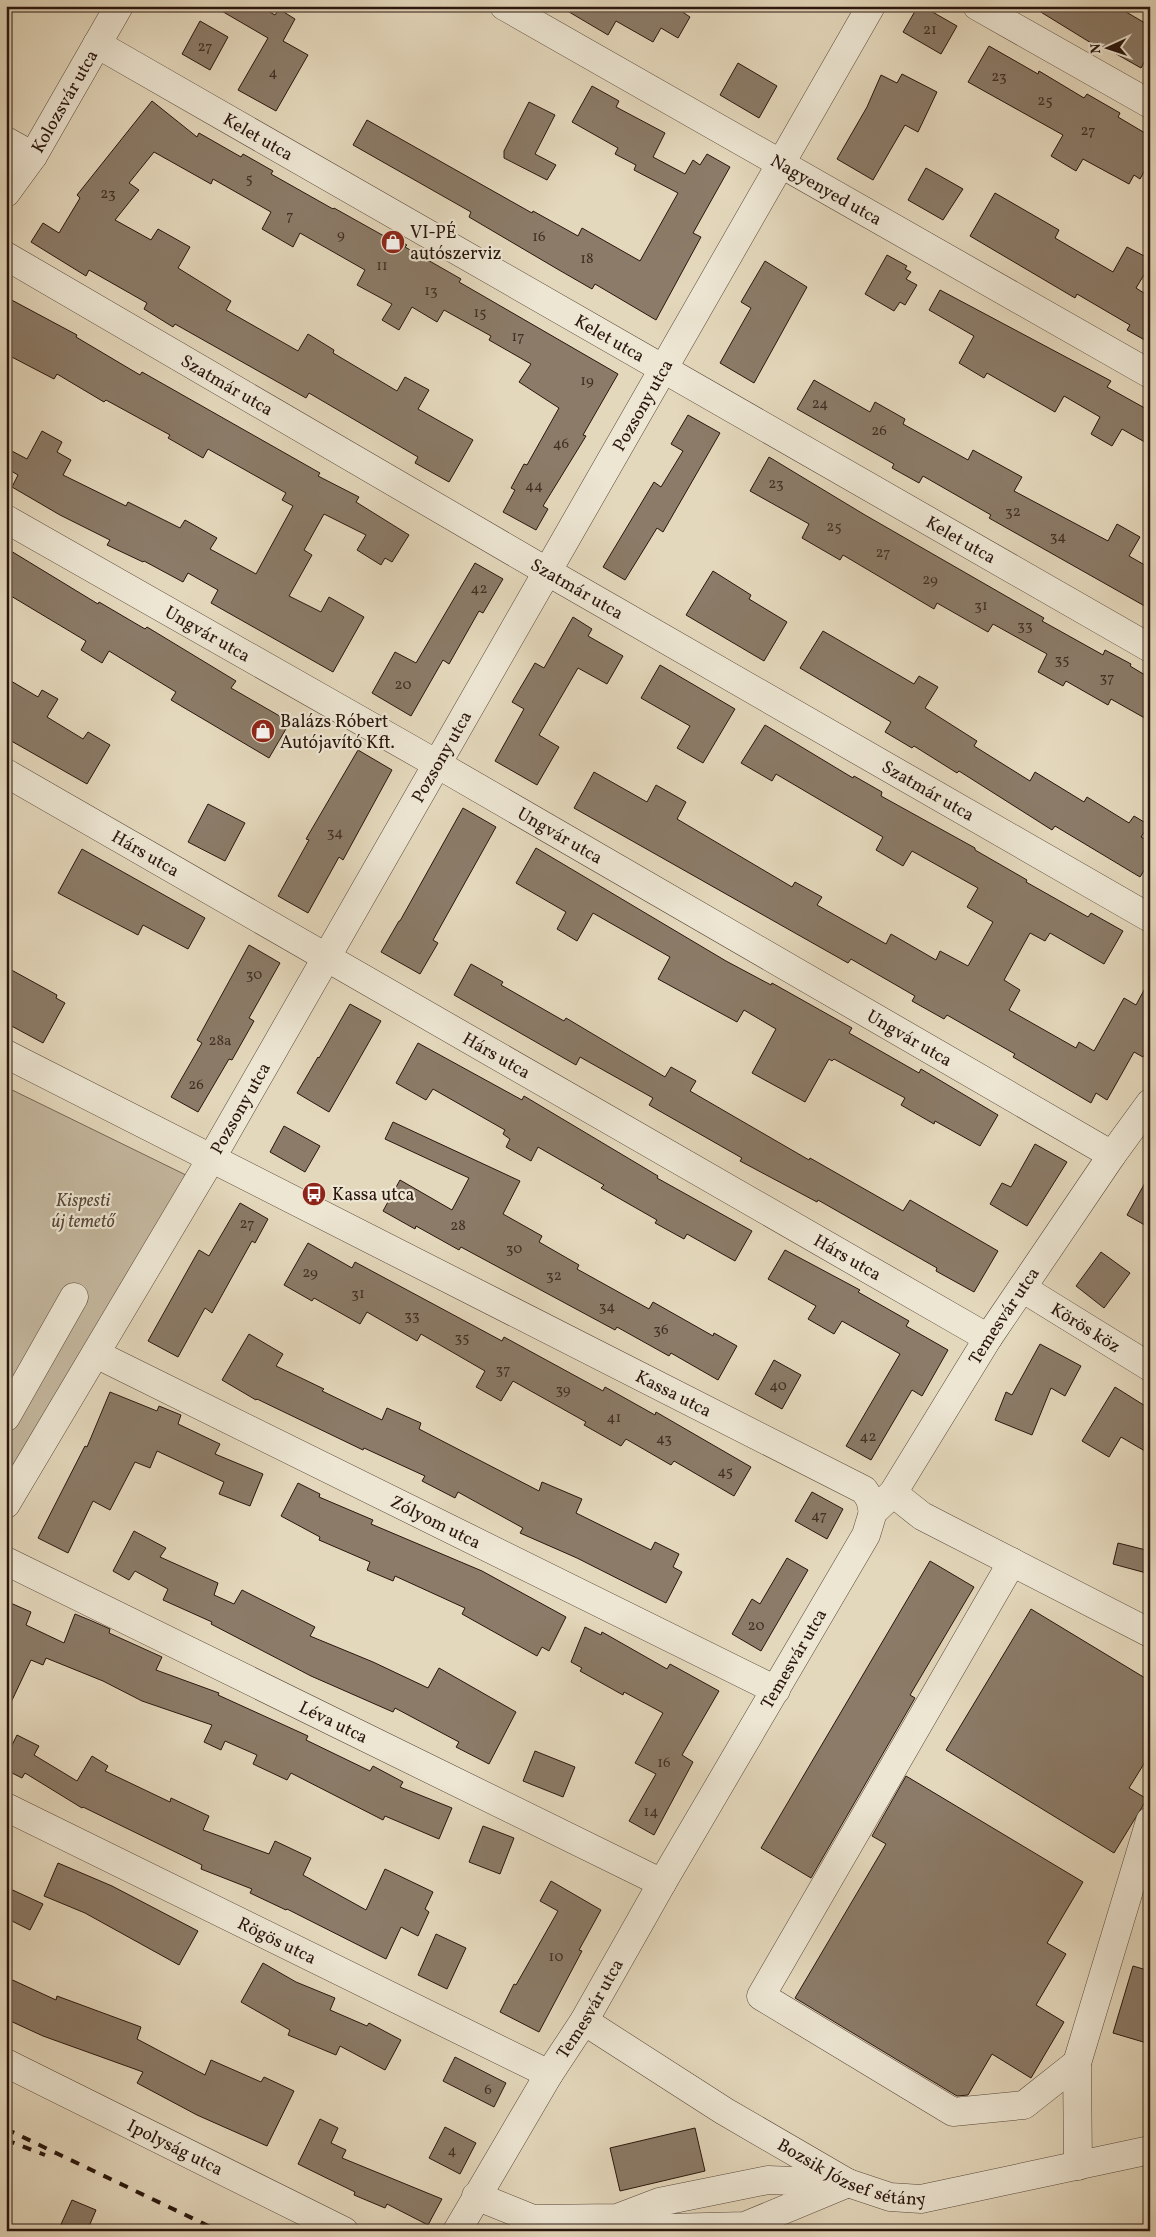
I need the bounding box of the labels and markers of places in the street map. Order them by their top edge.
place label: VI-PÉ autószerviz [410,221,502,267]
shop icon: VI-PÉ autószerviz [380,229,406,255]
place label: Balázs Róbert Autójavító Kft. [280,710,395,756]
shop icon: Balázs Róbert Autójavító Kft. [250,718,276,744]
bus stop icon: Kassa utca [301,1181,327,1207]
place label: Kassa utca [332,1183,414,1208]

